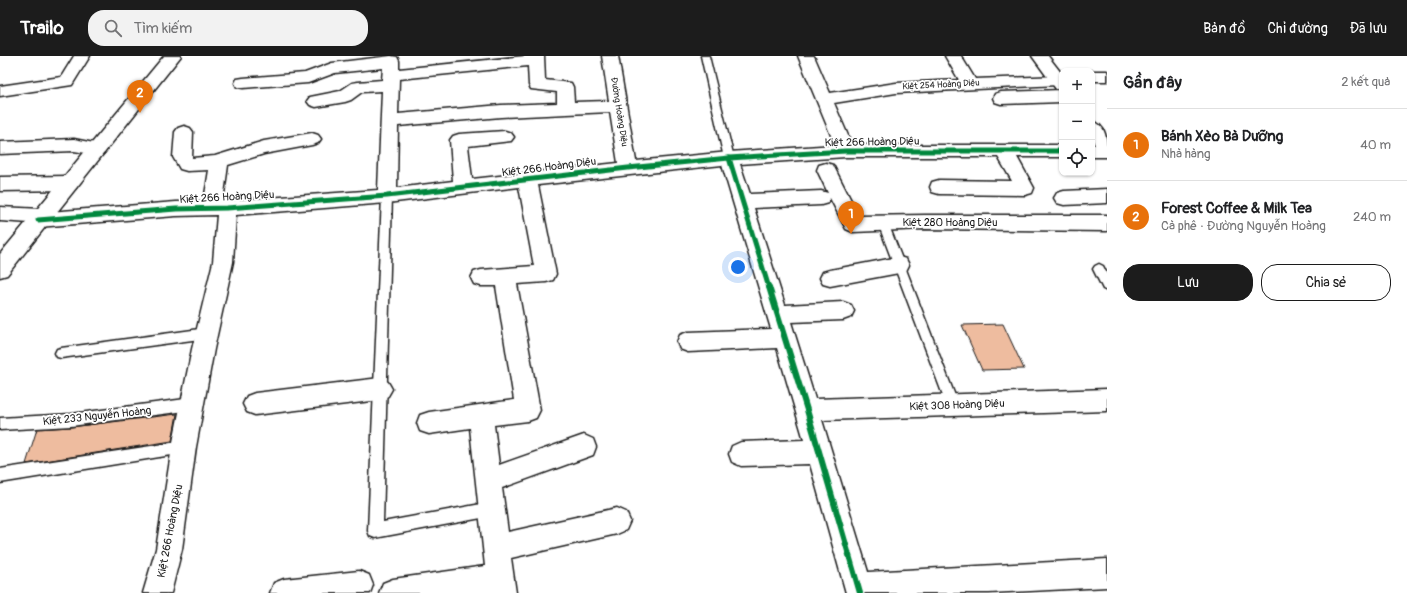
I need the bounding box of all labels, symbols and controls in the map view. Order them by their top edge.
search box [88,10,368,46]
text: Trailo [20,16,64,40]
icon: search [102,17,124,39]
text: Tìm kiếm [134,19,192,38]
text: Bản đồ [1203,20,1245,37]
text: Chỉ đường [1267,20,1328,37]
text: Đã lưu [1350,20,1387,37]
map controls [1059,68,1095,176]
button: + [1059,68,1095,104]
text: Gần đây [1123,72,1182,93]
text: 2 kết quả [1341,74,1391,90]
street label: Đường Hoàng Diệu [608,76,630,148]
street label: Kiệt 254 Hoàng Diệu [902,77,980,93]
pin: 2 [127,80,153,113]
button: − [1059,104,1095,140]
text: Bánh Xèo Bà Dưỡng [1161,127,1283,146]
street label: Kiệt 266 Hoàng Diệu [824,135,920,149]
text: 1 [1133,137,1139,153]
text: 40 m [1360,137,1391,153]
button: locate [1059,140,1095,176]
text: Nhà hàng [1161,146,1211,162]
street label: Kiệt 266 Hoàng Diệu [501,155,597,179]
street label: Kiệt 266 Hoàng Diệu [179,188,275,206]
text: Forest Coffee & Milk Tea [1161,199,1312,218]
pin: 1 [838,201,864,234]
text: 2 [1132,209,1140,225]
text: 240 m [1353,209,1391,225]
street label: Kiệt 280 Hoàng Diệu [902,216,998,229]
text: Cà phê · Đường Nguyễn Hoàng [1161,218,1326,234]
your location [728,257,748,277]
button: Lưu [1123,264,1253,301]
button: Chia sẻ [1261,264,1391,301]
street label: Kiệt 308 Hoàng Diệu [909,397,1005,413]
street label: Kiệt 233 Nguyễn Hoàng [42,403,152,428]
street label: Kiệt 266 Hoàng Diệu [155,483,185,579]

